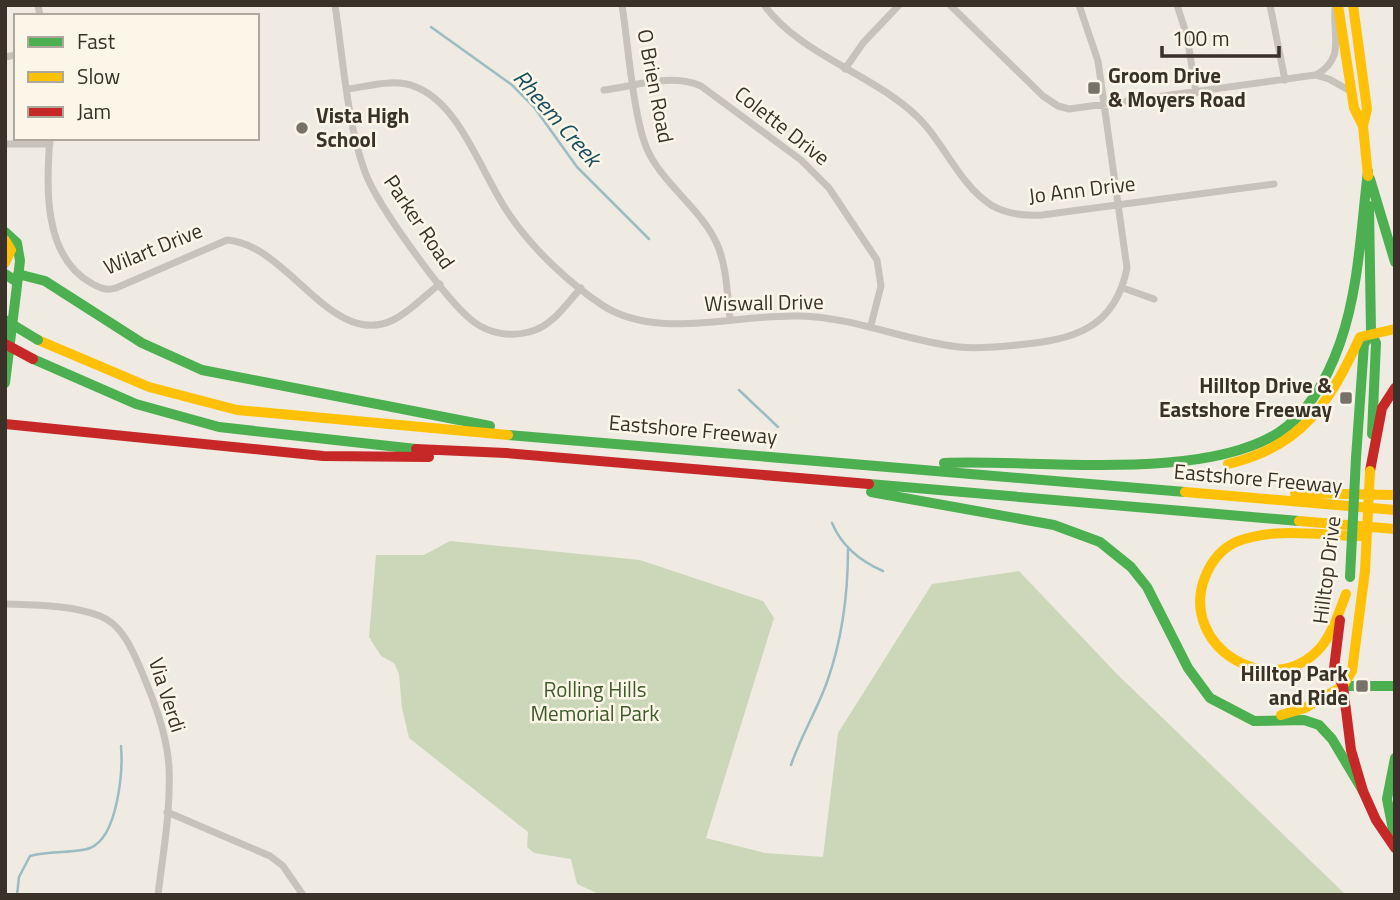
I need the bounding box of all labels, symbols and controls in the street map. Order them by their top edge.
legend [14,14,259,140]
scale bar [1162,14,1279,58]
text: 100 m [1172,22,1229,54]
text: Fast [77,25,116,57]
street label: O Brien Road [629,26,683,145]
place label: Groom Drive & Moyers Road [1108,59,1246,115]
text: Slow [77,60,120,92]
water label: Rheem Creek [505,61,611,176]
street label: Colette Drive [728,78,837,173]
marker: Groom Drive & Moyers Road [1086,80,1102,96]
text: Jam [77,95,111,127]
place label: Vista High School [316,99,409,155]
marker: Vista High School [294,120,310,136]
street label: Jo Ann Drive [1027,167,1137,211]
street label: Parker Road [376,168,463,275]
street label: Wilart Drive [99,214,207,282]
street label: Wiswall Drive [704,285,824,319]
place label: Hilltop Drive & Eastshore Freeway [1159,369,1332,425]
marker: Hilltop Drive & Eastshore Freeway [1338,390,1354,406]
street label: Eastshore Freeway [608,406,779,452]
street label: Eastshore Freeway [1173,455,1344,501]
street label: Hilltop Drive [1304,514,1349,626]
street label: Via Verdi [141,653,195,736]
place label: Hilltop Park and Ride [1241,657,1348,713]
park label: Rolling Hills Memorial Park [531,673,659,729]
marker: Hilltop Park and Ride [1354,678,1370,694]

